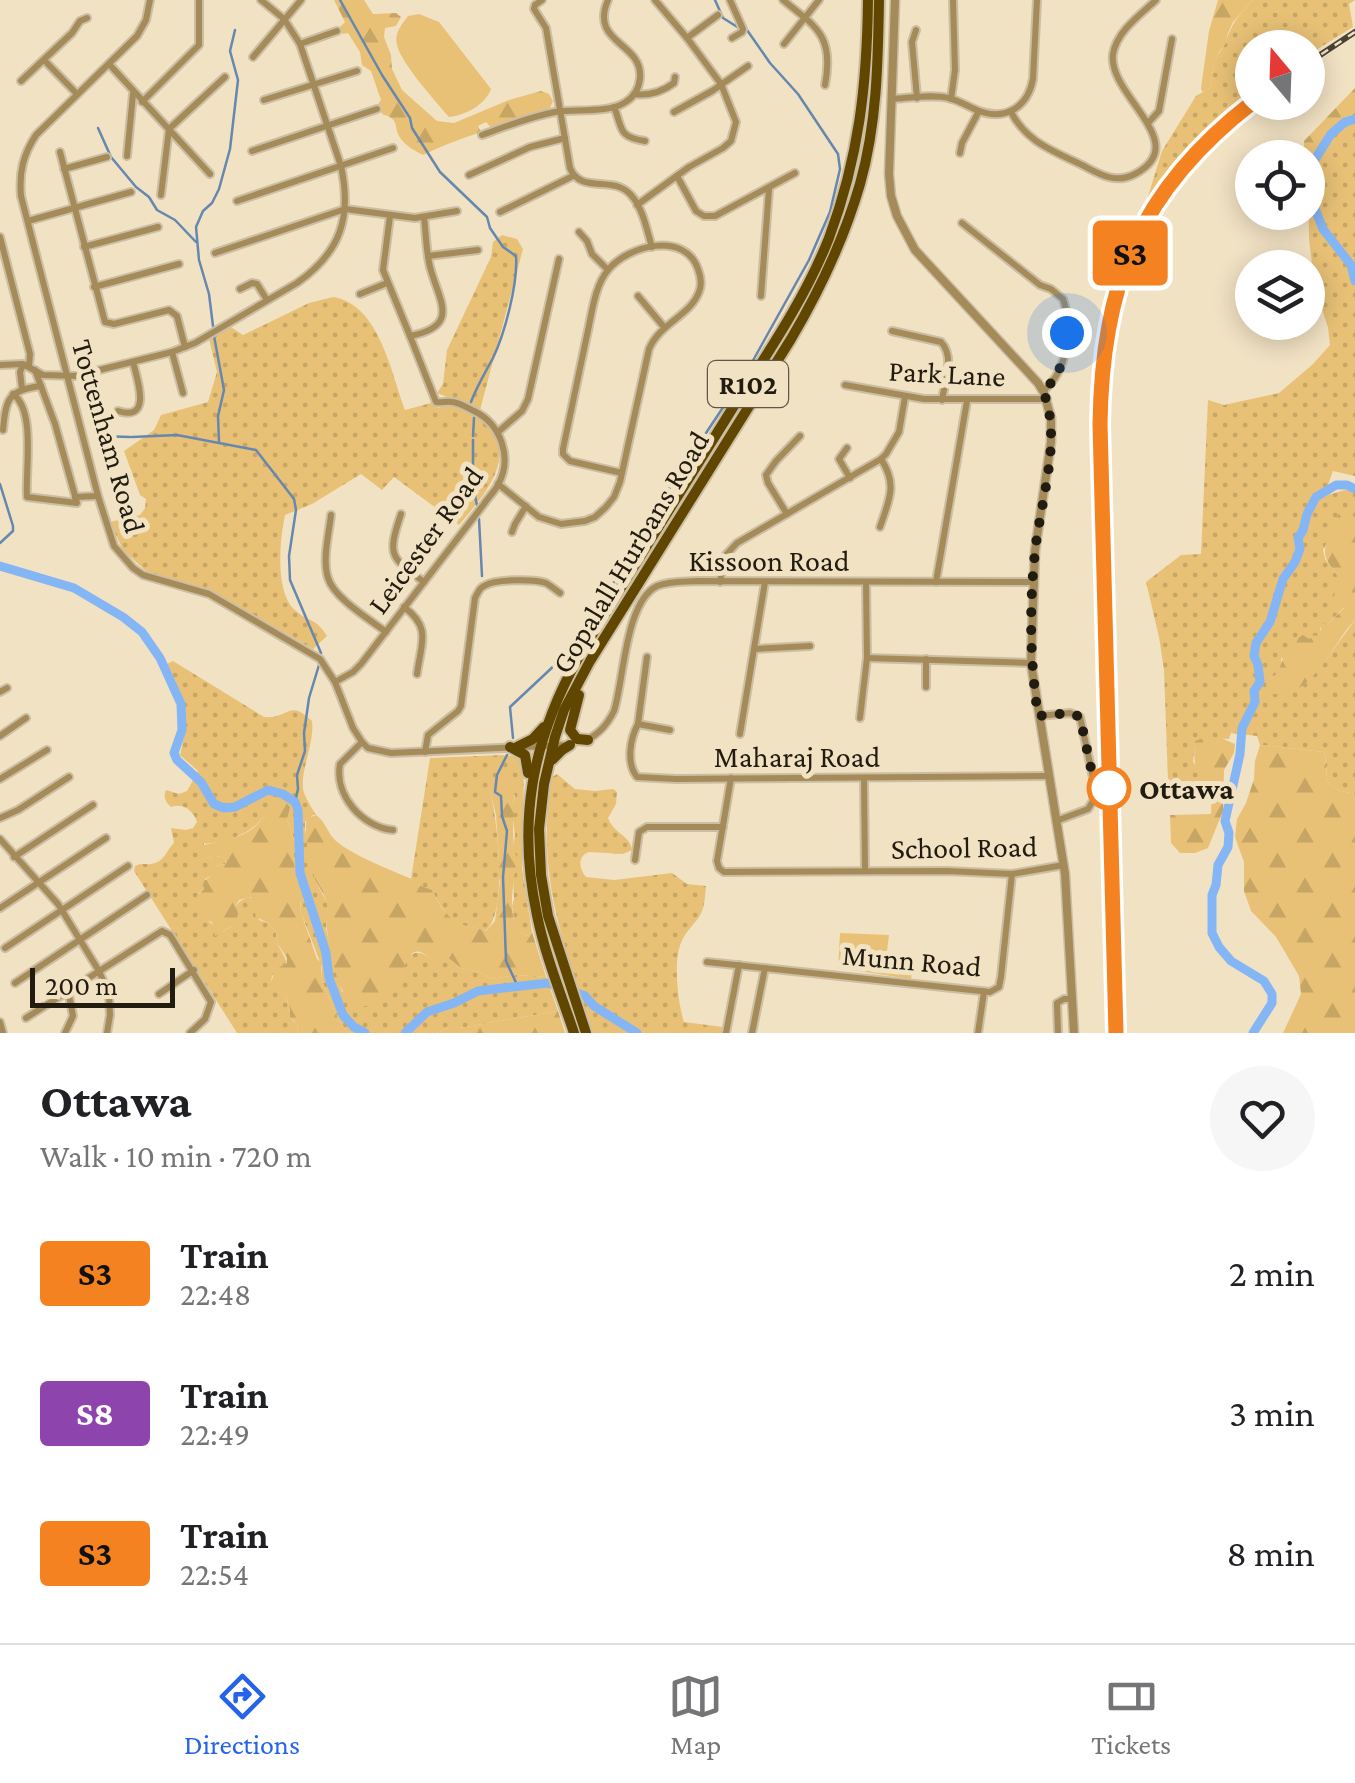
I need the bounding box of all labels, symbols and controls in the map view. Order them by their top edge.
north arrow [1235,30,1325,120]
map controls [1235,30,1325,340]
button: locate [1235,140,1325,230]
line badge: S3 [1085,220,1175,286]
text: S3 [1113,234,1147,273]
button: layers [1235,250,1325,340]
your location [1042,308,1092,358]
street label: Tottenham Road [66,336,152,537]
street label: Park Lane [888,353,1006,393]
road number: R102 [708,361,788,407]
street label: Gopalall Hurbans Road [545,425,716,679]
street label: Leicester Road [361,460,489,620]
street label: Kissoon Road [689,544,850,577]
street label: Maharaj Road [714,740,880,774]
marker: Ottawa [1088,767,1130,809]
place label: Ottawa [1139,772,1234,805]
street label: School Road [890,829,1038,865]
street label: Munn Road [841,937,983,983]
scale bar [30,963,175,1008]
text: 200 m [45,970,118,1001]
button: heart [1210,1066,1315,1171]
text: Ottawa [40,1074,192,1127]
text: Walk · 10 min · 720 m [40,1138,312,1174]
text: Train [180,1234,269,1276]
text: 2 min [1229,1252,1315,1294]
text: S3 [78,1254,112,1293]
text: 22:48 [180,1276,251,1312]
text: Train [180,1374,269,1416]
text: 3 min [1229,1392,1315,1434]
text: S8 [76,1394,114,1433]
text: 22:49 [180,1416,250,1452]
text: Train [180,1514,269,1556]
text: 8 min [1227,1532,1315,1574]
text: S3 [78,1534,112,1573]
text: 22:54 [180,1556,249,1592]
tab: Directions [184,1669,300,1760]
tab: Map [668,1669,723,1760]
tab: Tickets [1091,1669,1171,1760]

